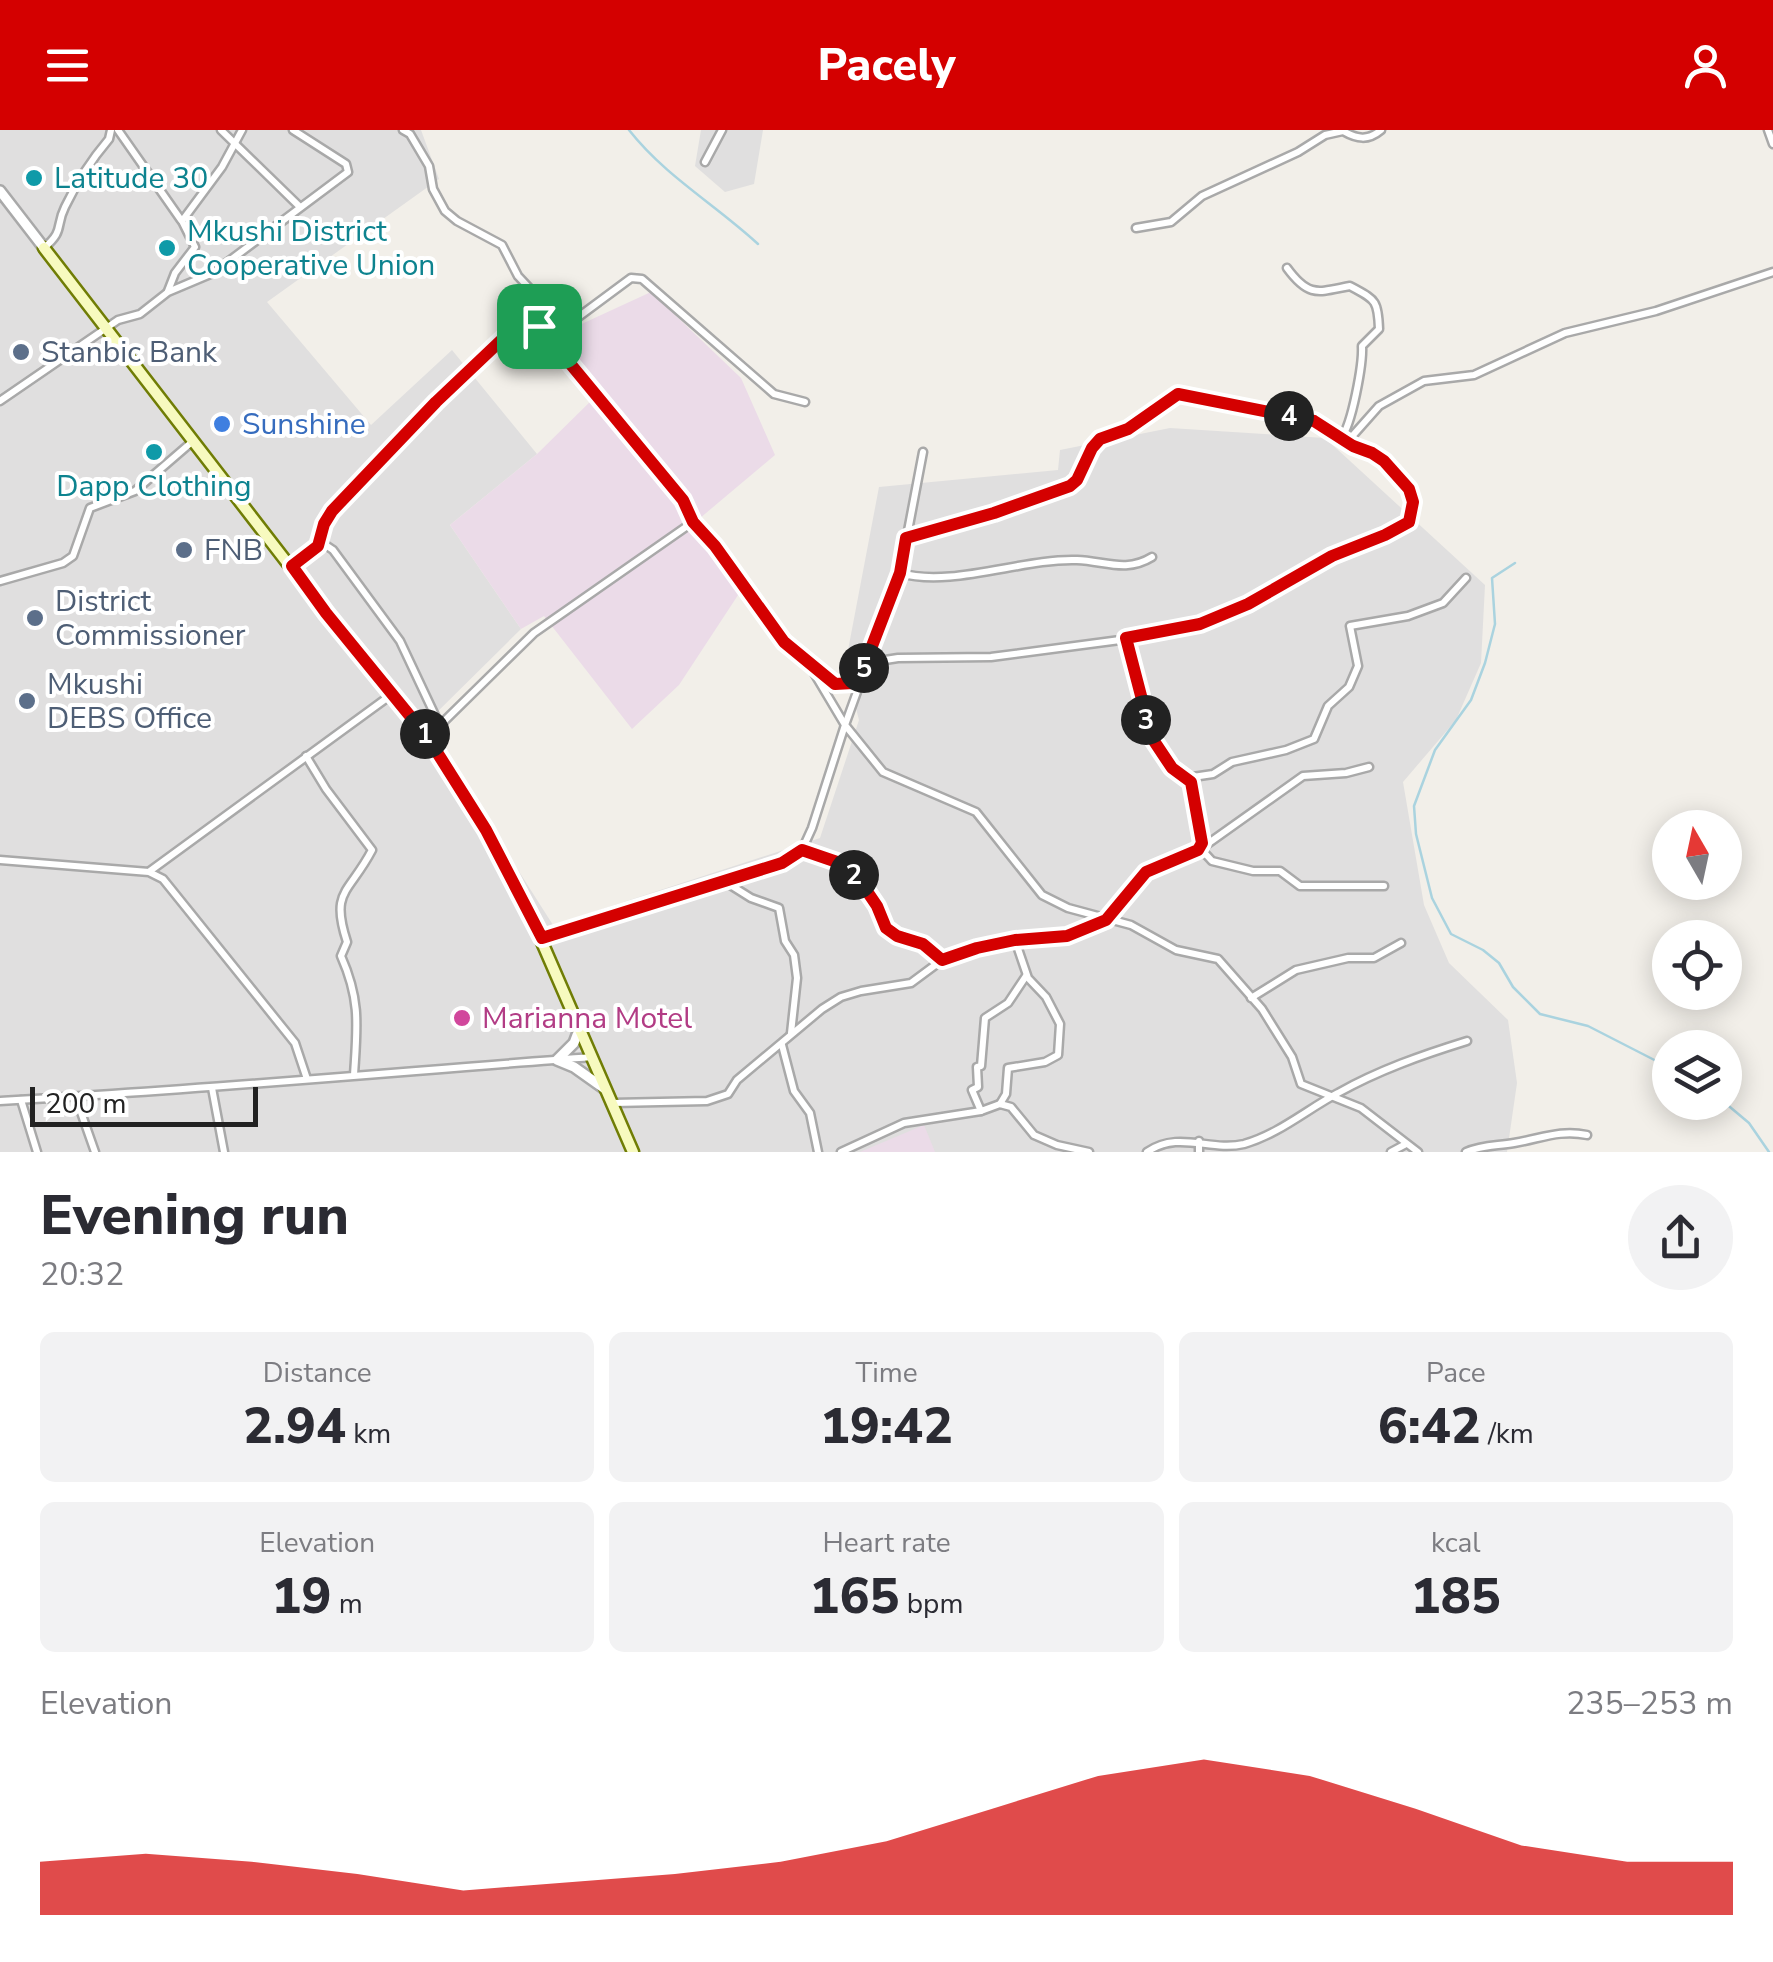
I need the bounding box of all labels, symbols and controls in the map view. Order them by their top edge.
text: Pacely [817,35,956,96]
icon: menu [40,38,95,93]
icon: person [1678,38,1733,93]
place label: Latitude 30 [54,158,208,199]
marker: Latitude 30 [23,167,45,189]
place label: Mkushi District Cooperative Union [187,211,435,286]
marker: Mkushi District Cooperative Union [156,237,178,259]
pin [497,284,582,369]
icon: arrive [512,299,567,354]
place label: Stanbic Bank [41,332,218,373]
marker: Stanbic Bank [10,341,32,363]
pin: 4 [1264,391,1314,441]
text: 4 [1281,397,1297,435]
place label: Sunshine [242,404,366,445]
marker: Sunshine [211,413,233,435]
marker: Dapp Clothing [143,441,165,463]
place label: Dapp Clothing [56,466,252,507]
place label: FNB [204,530,263,571]
marker: FNB [173,539,195,561]
place label: District Commissioner [55,581,246,656]
marker: District Commissioner [24,607,46,629]
pin: 5 [839,643,889,693]
text: 5 [856,649,872,687]
place label: Mkushi DEBS Office [47,664,212,739]
marker: Mkushi DEBS Office [16,690,38,712]
pin: 3 [1121,695,1171,745]
text: 3 [1138,701,1154,739]
pin: 1 [400,709,450,759]
text: 1 [417,715,433,753]
north arrow [1652,810,1742,900]
map controls [1652,810,1742,1120]
pin: 2 [829,850,879,900]
text: 2 [846,856,862,894]
button: locate [1652,920,1742,1010]
place label: Marianna Motel [482,998,692,1039]
marker: Marianna Motel [451,1007,473,1029]
button: layers [1652,1030,1742,1120]
scale bar [30,1082,258,1126]
text: 200 m [45,1085,127,1123]
text: Evening run [40,1178,349,1253]
button: share [1628,1185,1733,1290]
text: 20:32 [40,1253,124,1296]
text: Distance [263,1354,372,1392]
text: Time [855,1354,918,1392]
text: Pace [1426,1354,1486,1392]
text: 2.94 [243,1392,346,1461]
text: 19:42 [820,1392,953,1461]
text: 6:42 [1378,1392,1481,1461]
text: km [346,1415,391,1453]
text: /km [1481,1415,1534,1453]
text: Elevation [259,1524,375,1562]
text: Heart rate [822,1524,951,1562]
text: kcal [1431,1524,1481,1562]
text: 19 [272,1562,332,1631]
text: 165 [810,1562,900,1631]
text: 185 [1411,1562,1501,1631]
text: m [332,1585,363,1623]
text: bpm [900,1585,963,1623]
text: Elevation [40,1682,173,1725]
text: 235–253 m [1566,1682,1733,1725]

